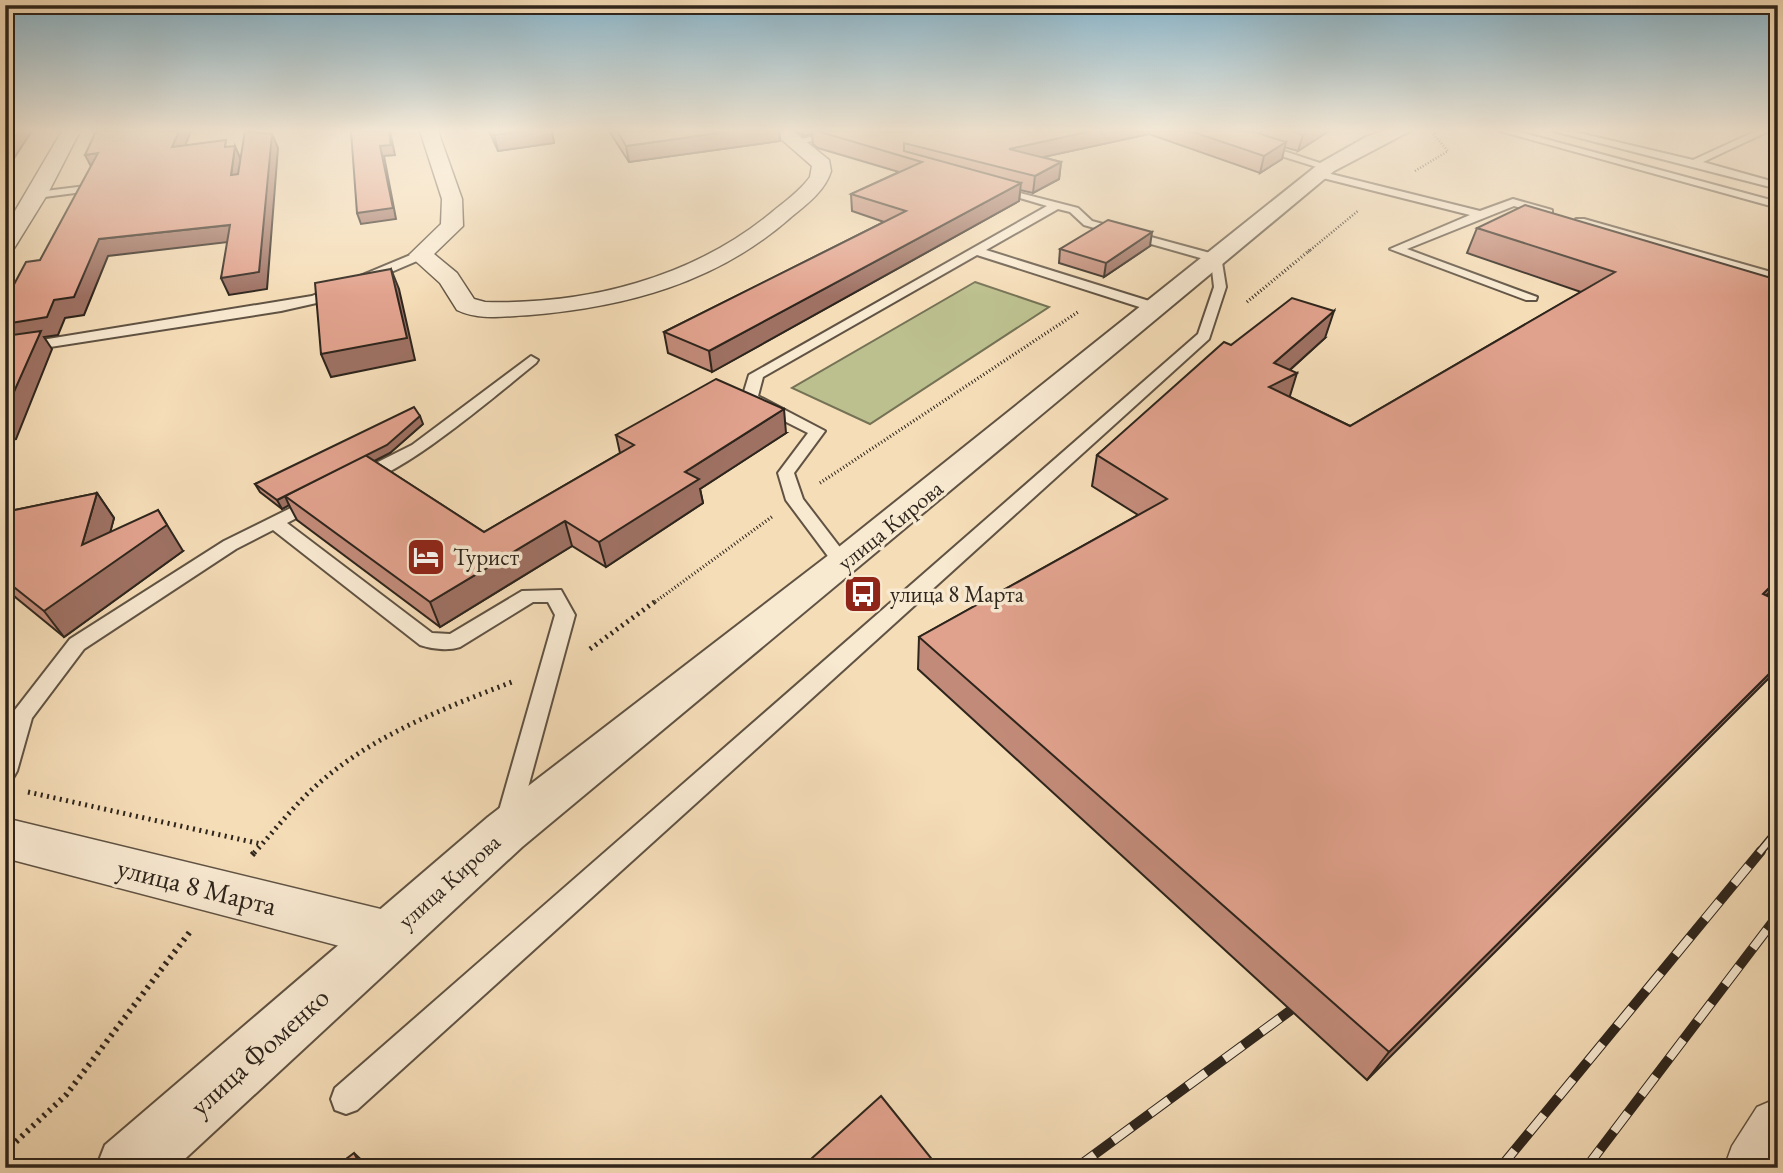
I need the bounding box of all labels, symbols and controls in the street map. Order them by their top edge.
street label: улица Кирова [831,473,950,577]
hotel icon: Турист [405,536,447,578]
place label: Турист [453,542,520,572]
bus stop icon: улица 8 Марта [842,573,884,615]
place label: улица 8 Марта [890,579,1025,609]
street label: улица Кирова [391,827,507,935]
street label: улица 8 Марта [114,849,281,923]
street label: улица Фоменко [182,979,336,1123]

